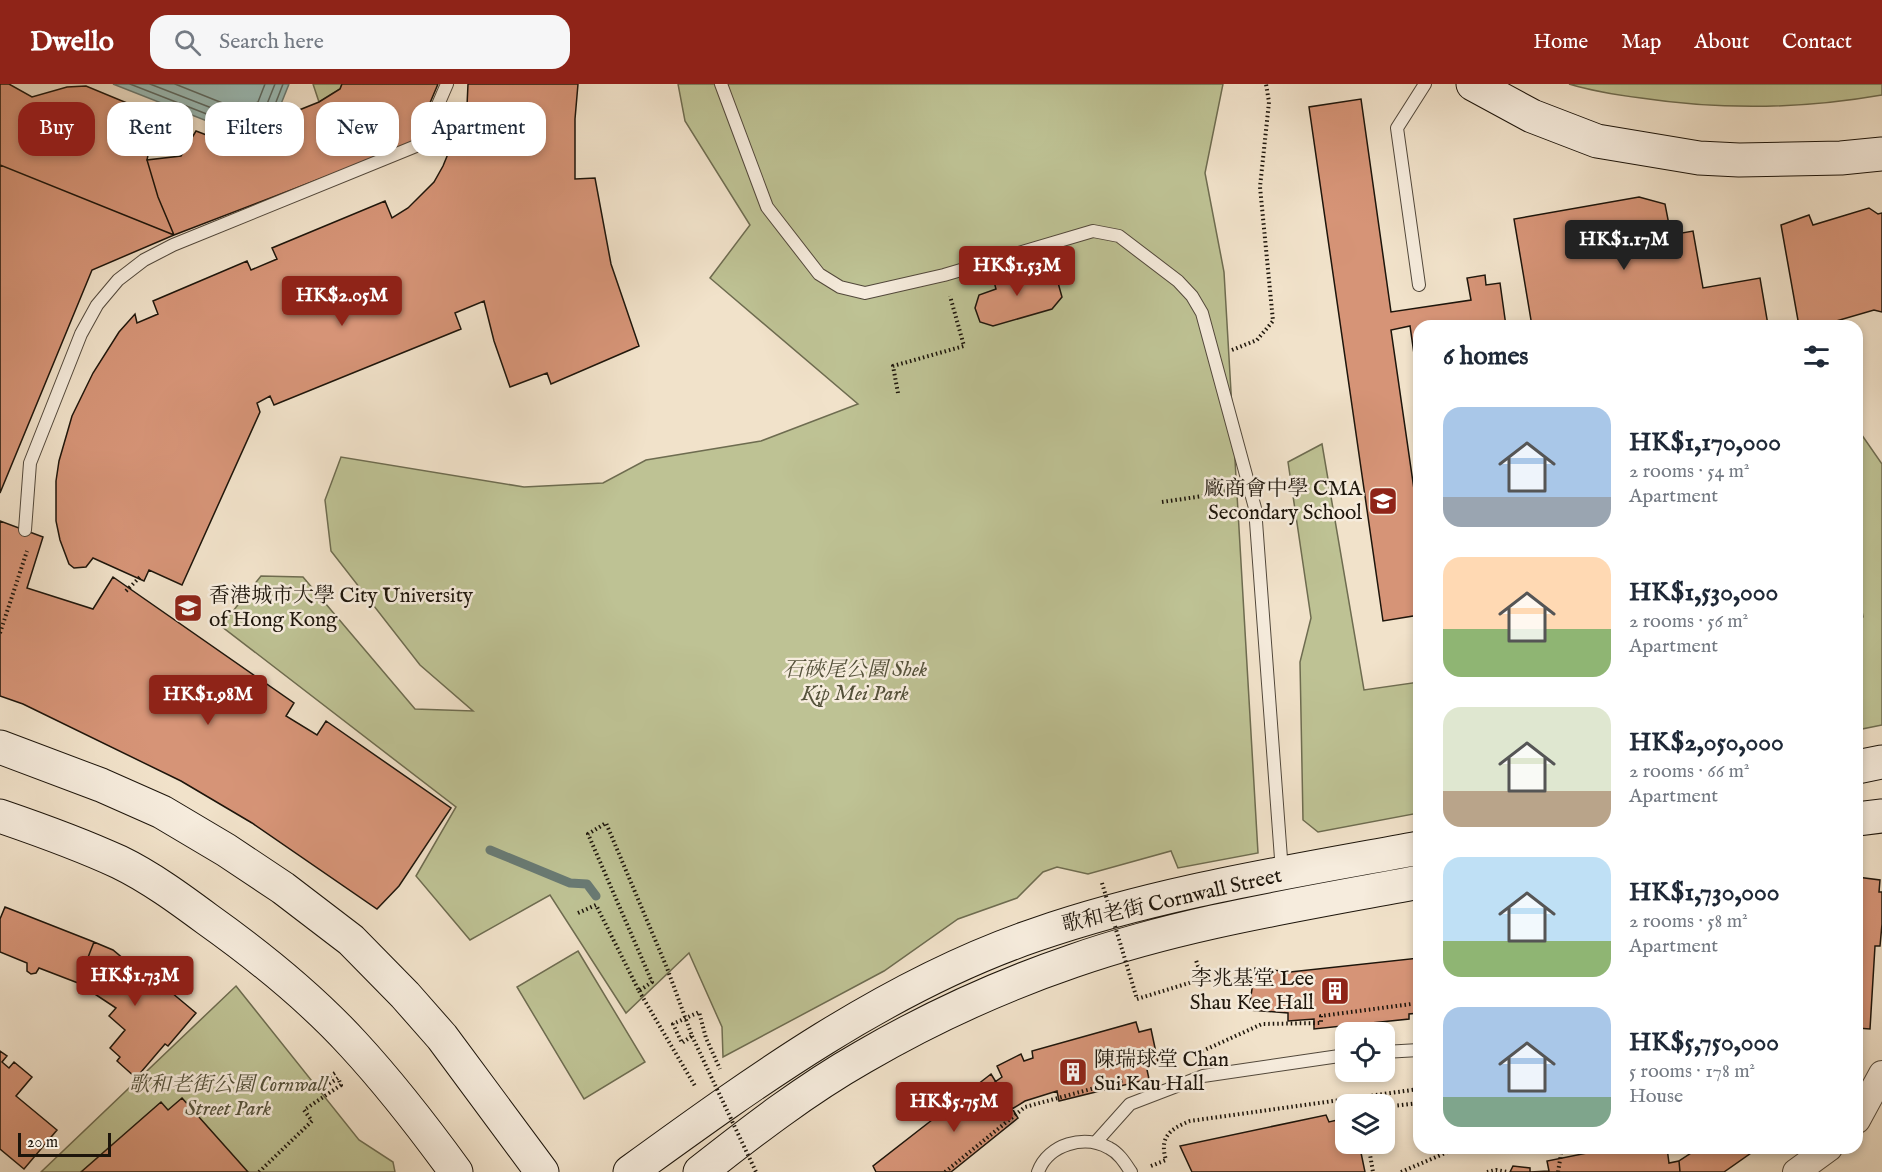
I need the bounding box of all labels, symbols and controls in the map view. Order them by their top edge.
search box [150,15,570,69]
text: Dwello [30,25,114,60]
icon: search [171,26,204,59]
text: Search here [219,28,324,56]
text: Home [1533,29,1588,56]
text: Map [1621,29,1661,56]
text: About [1694,29,1749,56]
text: Contact [1782,29,1852,56]
chip: Buy [18,102,95,156]
chip: Rent [107,102,193,156]
chip: Filters [205,102,304,156]
chip: New [316,102,399,156]
chip: Apartment [411,102,546,156]
pin: HK$1.17M [1562,220,1686,271]
text: HK$1.17M [1579,227,1669,252]
pin: HK$1.53M [955,246,1079,297]
text: HK$1.53M [973,253,1061,278]
pin: HK$2.05M [280,276,404,327]
text: HK$2.05M [296,283,388,308]
text: 6 homes [1443,340,1528,373]
icon: filters [1800,340,1833,373]
text: HK$1,170,000 [1629,426,1781,459]
icon: home [1491,431,1563,503]
text: 2 rooms · 54 m² [1629,459,1750,484]
place label: 廠商會中學 CMA Secondary School [1203,476,1363,527]
text: Apartment [1629,484,1718,509]
school or university icon: 廠商會中學 CMA Secondary School [1367,485,1399,517]
text: HK$1,530,000 [1629,576,1778,609]
icon: home [1491,581,1563,653]
place label: 香港城市大學 City University of Hong Kong [209,583,474,634]
school or university icon: 香港城市大學 City University of Hong Kong [172,592,204,624]
text: 2 rooms · 56 m² [1629,609,1748,634]
text: Apartment [1629,634,1718,659]
park label: 石硤尾公園 Shek Kip Mei Park [783,657,928,708]
pin: HK$1.98M [146,675,270,726]
text: HK$1.98M [163,682,253,707]
text: HK$2,050,000 [1629,726,1784,759]
icon: home [1491,731,1563,803]
text: 2 rooms · 66 m² [1629,759,1750,784]
text: Apartment [1629,784,1718,809]
street label: 歌和老街 Cornwall Street [1060,863,1284,939]
text: HK$1,730,000 [1629,876,1780,909]
icon: home [1491,881,1563,953]
text: 2 rooms · 58 m² [1629,909,1748,934]
text: Apartment [1629,934,1718,959]
pin: HK$1.73M [73,956,197,1007]
text: HK$1.73M [90,963,180,988]
place label: 李兆基堂 Lee Shau Kee Hall [1190,966,1314,1017]
building icon: 李兆基堂 Lee Shau Kee Hall [1319,975,1351,1007]
map controls [1335,1022,1395,1154]
button: locate [1335,1022,1395,1082]
text: HK$5,750,000 [1629,1026,1779,1059]
icon: home [1491,1031,1563,1103]
place label: 陳瑞球堂 Chan Sui Kau Hall [1094,1047,1229,1098]
building icon: 陳瑞球堂 Chan Sui Kau Hall [1057,1056,1089,1088]
text: 5 rooms · 178 m² [1629,1059,1755,1084]
park label: 歌和老街公園 Cornwall Street Park [129,1072,329,1123]
pin: HK$5.75M [892,1082,1016,1133]
text: House [1629,1084,1683,1109]
text: HK$5.75M [910,1089,998,1114]
button: layers [1335,1094,1395,1154]
scale bar [18,1130,111,1158]
text: 20 m [27,1133,58,1153]

